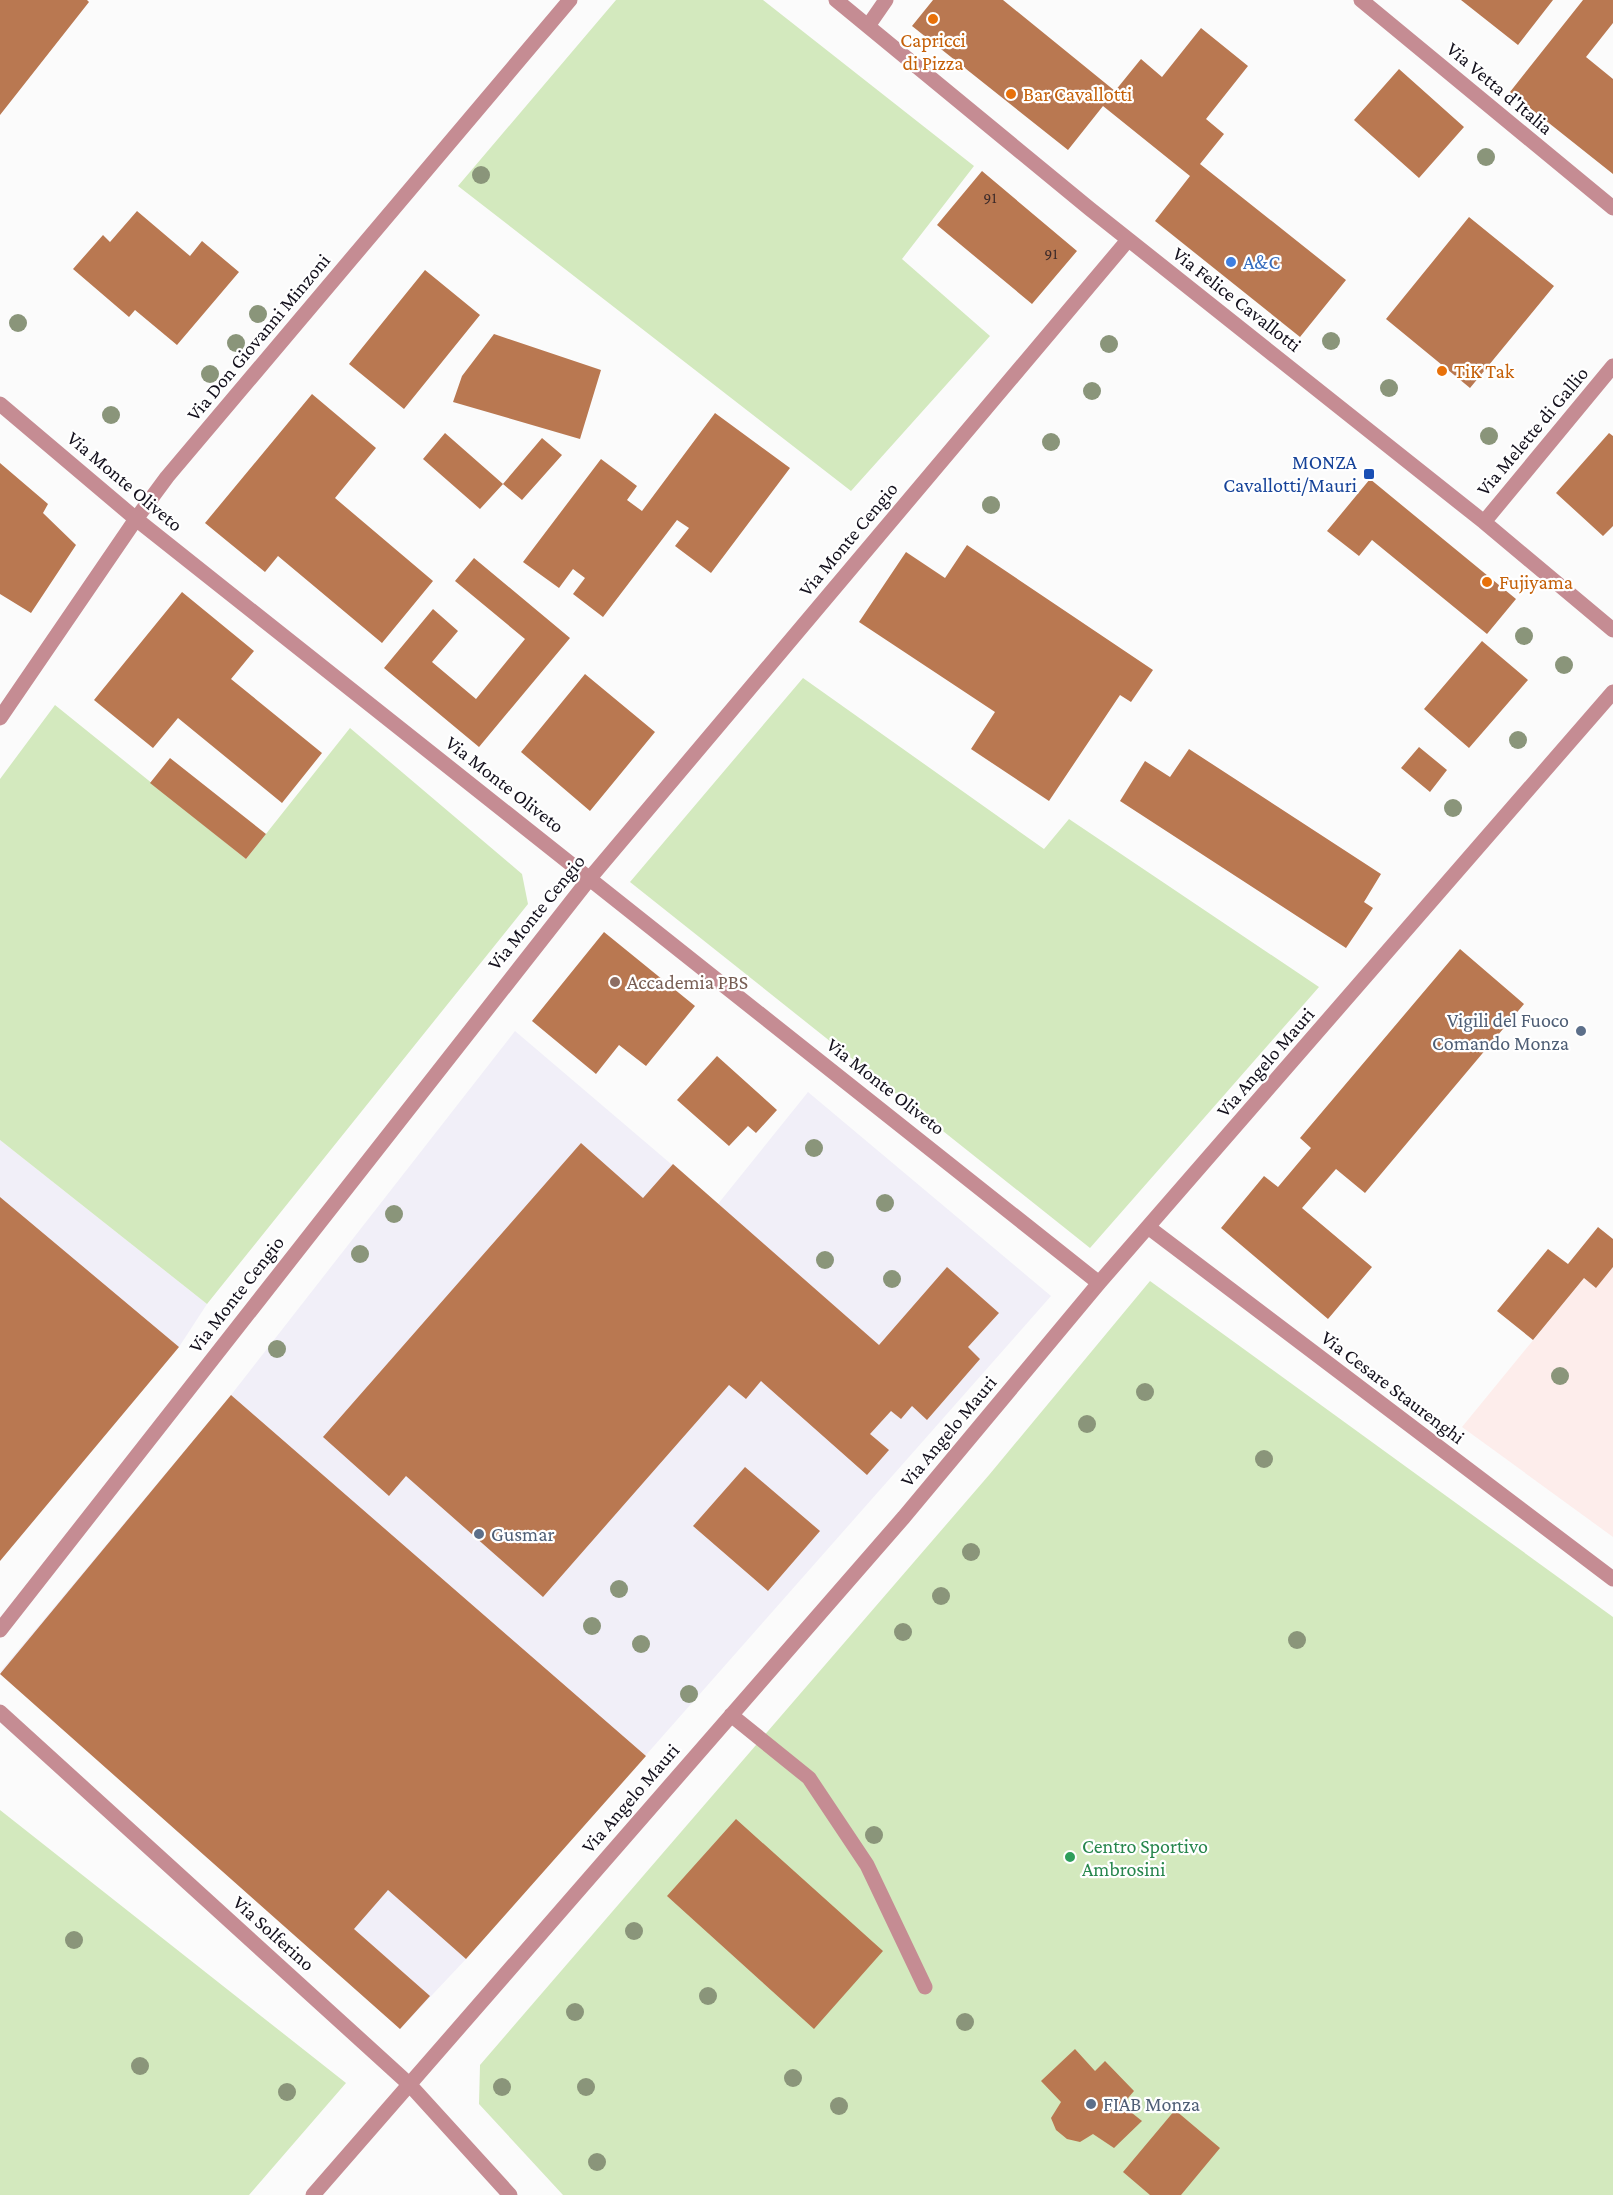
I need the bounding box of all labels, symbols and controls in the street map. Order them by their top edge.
marker: Capricci di Pizza [926,12,940,26]
place label: Capricci di Pizza [900,29,966,74]
street label: Via Vetta d'Italia [1443,37,1557,139]
place label: Bar Cavallotti [1023,83,1132,105]
marker: Bar Cavallotti [1004,87,1018,101]
house number: 91 [983,189,997,206]
street label: Via Felice Cavallotti [1168,242,1306,356]
house number: 91 [1044,245,1058,262]
street label: Via Don Giovanni Minzoni [182,249,334,425]
place label: A&C [1243,251,1280,273]
marker: A&C [1224,255,1238,269]
place label: TiK Tak [1454,360,1515,382]
street label: Via Melette di Gallio [1472,362,1592,500]
marker: TiK Tak [1435,364,1449,378]
street label: Via Monte Oliveto [63,426,187,536]
place label: MONZA Cavallotti/Mauri [1223,451,1358,496]
marker: MONZA Cavallotti/Mauri [1362,467,1376,481]
street label: Via Monte Cengio [794,478,903,601]
place label: Fujiyama [1499,571,1573,594]
marker: Fujiyama [1480,575,1494,589]
street label: Via Monte Oliveto [442,731,568,837]
street label: Via Monte Cengio [483,850,590,975]
place label: Accademia PBS [627,971,748,993]
marker: Accademia PBS [608,975,622,989]
street label: Via Angelo Mauri [1212,1003,1319,1122]
place label: Vigili del Fuoco Comando Monza [1432,1009,1569,1054]
marker: Vigili del Fuoco Comando Monza [1574,1024,1588,1038]
street label: Via Monte Oliveto [823,1033,949,1139]
street label: Via Monte Cengio [184,1231,289,1357]
street label: Via Cesare Staurenghi [1316,1326,1469,1449]
street label: Via Angelo Mauri [895,1371,1001,1491]
place label: Gusmar [491,1523,555,1545]
marker: Gusmar [472,1527,486,1541]
street label: Via Angelo Mauri [577,1739,684,1858]
place label: Centro Sportivo Ambrosini [1082,1835,1208,1880]
marker: Centro Sportivo Ambrosini [1063,1850,1077,1864]
street label: Via Solferino [229,1891,319,1975]
place label: FIAB Monza [1103,2093,1200,2115]
marker: FIAB Monza [1084,2097,1098,2111]

